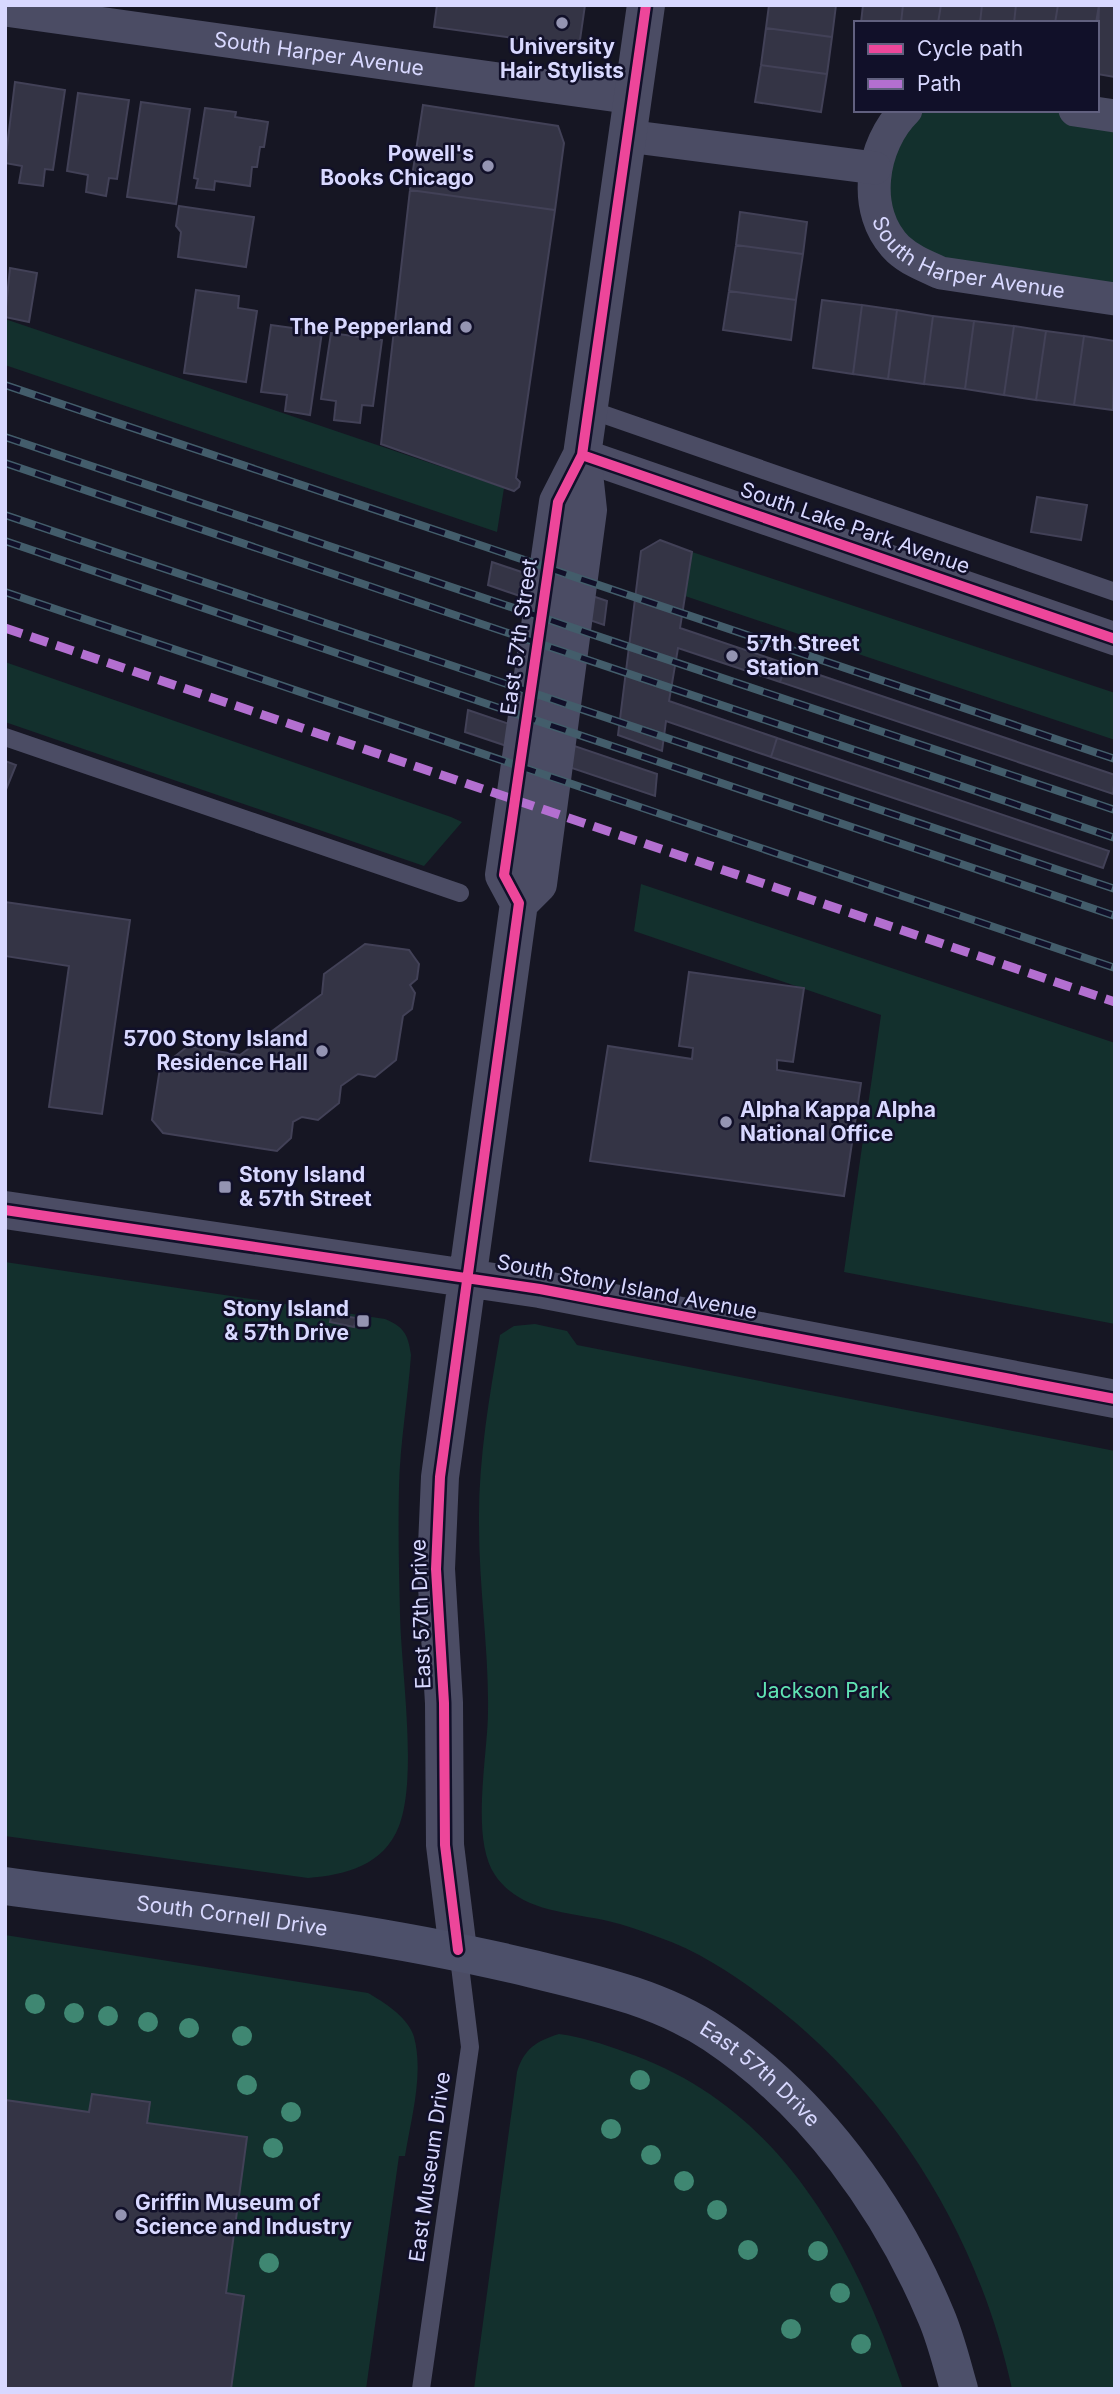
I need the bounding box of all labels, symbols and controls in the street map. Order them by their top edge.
marker: University Hair Stylists [554,15,570,31]
legend [854,21,1099,112]
street label: South Harper Avenue [212,26,426,81]
place label: University Hair Stylists [500,34,624,83]
text: Cycle path [917,36,1023,61]
text: Path [917,71,962,96]
place label: Powell's Books Chicago [320,141,474,190]
marker: Powell's Books Chicago [480,158,496,174]
street label: South Harper Avenue [867,212,1067,303]
place label: The Pepperland [289,314,452,339]
marker: The Pepperland [458,319,474,335]
street label: South Lake Park Avenue [737,476,973,579]
street label: East 57th Street [495,557,542,717]
place label: 57th Street Station [746,631,860,680]
marker: 57th Street Station [724,648,740,664]
place label: 5700 Stony Island Residence Hall [123,1026,308,1075]
marker: 5700 Stony Island Residence Hall [314,1043,330,1059]
place label: Alpha Kappa Alpha National Office [740,1097,936,1146]
marker: Alpha Kappa Alpha National Office [718,1114,734,1130]
place label: Stony Island & 57th Street [239,1162,372,1211]
marker: Stony Island & 57th Street [217,1179,233,1195]
street label: South Stony Island Avenue [495,1249,759,1324]
place label: Stony Island & 57th Drive [223,1296,349,1345]
marker: Stony Island & 57th Drive [355,1313,371,1329]
street label: East 57th Drive [405,1539,436,1690]
park label: Jackson Park [756,1678,891,1703]
street label: South Cornell Drive [135,1890,329,1941]
street label: East 57th Drive [696,2015,826,2132]
street label: East Museum Drive [404,2070,455,2264]
place label: Griffin Museum of Science and Industry [135,2190,352,2239]
marker: Griffin Museum of Science and Industry [113,2207,129,2223]

